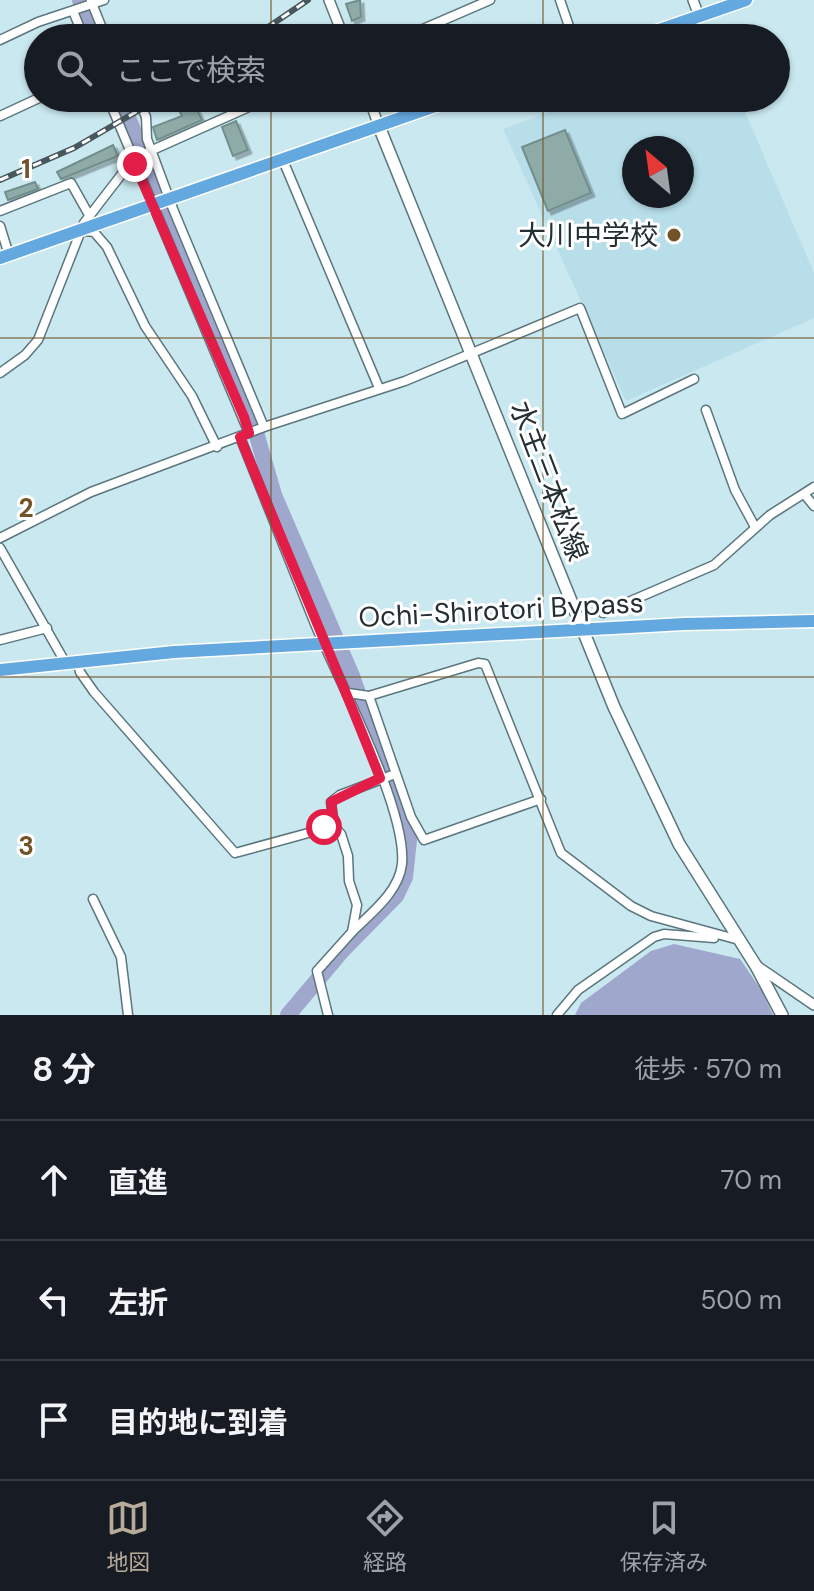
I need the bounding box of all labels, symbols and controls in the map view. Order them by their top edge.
search box [24,24,790,112]
icon: search [52,46,96,90]
text: ここで検索 [116,51,266,90]
north arrow [622,136,694,208]
route end [117,146,153,182]
text: 1 [21,152,31,186]
place label: 大川中学校 [518,217,658,254]
marker: 大川中学校 [665,226,683,244]
street label: 水主三本松線 [502,396,596,566]
text: 2 [18,491,34,525]
street label: Ochi-Shirotori Bypass [357,584,645,636]
route start [306,809,342,845]
text: 3 [18,829,34,863]
text: 8 分 [32,1047,96,1092]
text: 徒歩 · 570 m [634,1052,782,1086]
icon: ahead [32,1158,76,1202]
text: 直進 [108,1163,168,1202]
text: 70 m [721,1163,782,1197]
icon: left [32,1278,76,1322]
text: 左折 [108,1283,168,1322]
text: 500 m [700,1283,782,1317]
icon: arrive [32,1398,76,1442]
text: 目的地に到着 [108,1403,288,1442]
tab: 地図 [106,1496,150,1577]
tab: 経路 [363,1496,407,1577]
tab: 保存済み [620,1496,708,1577]

